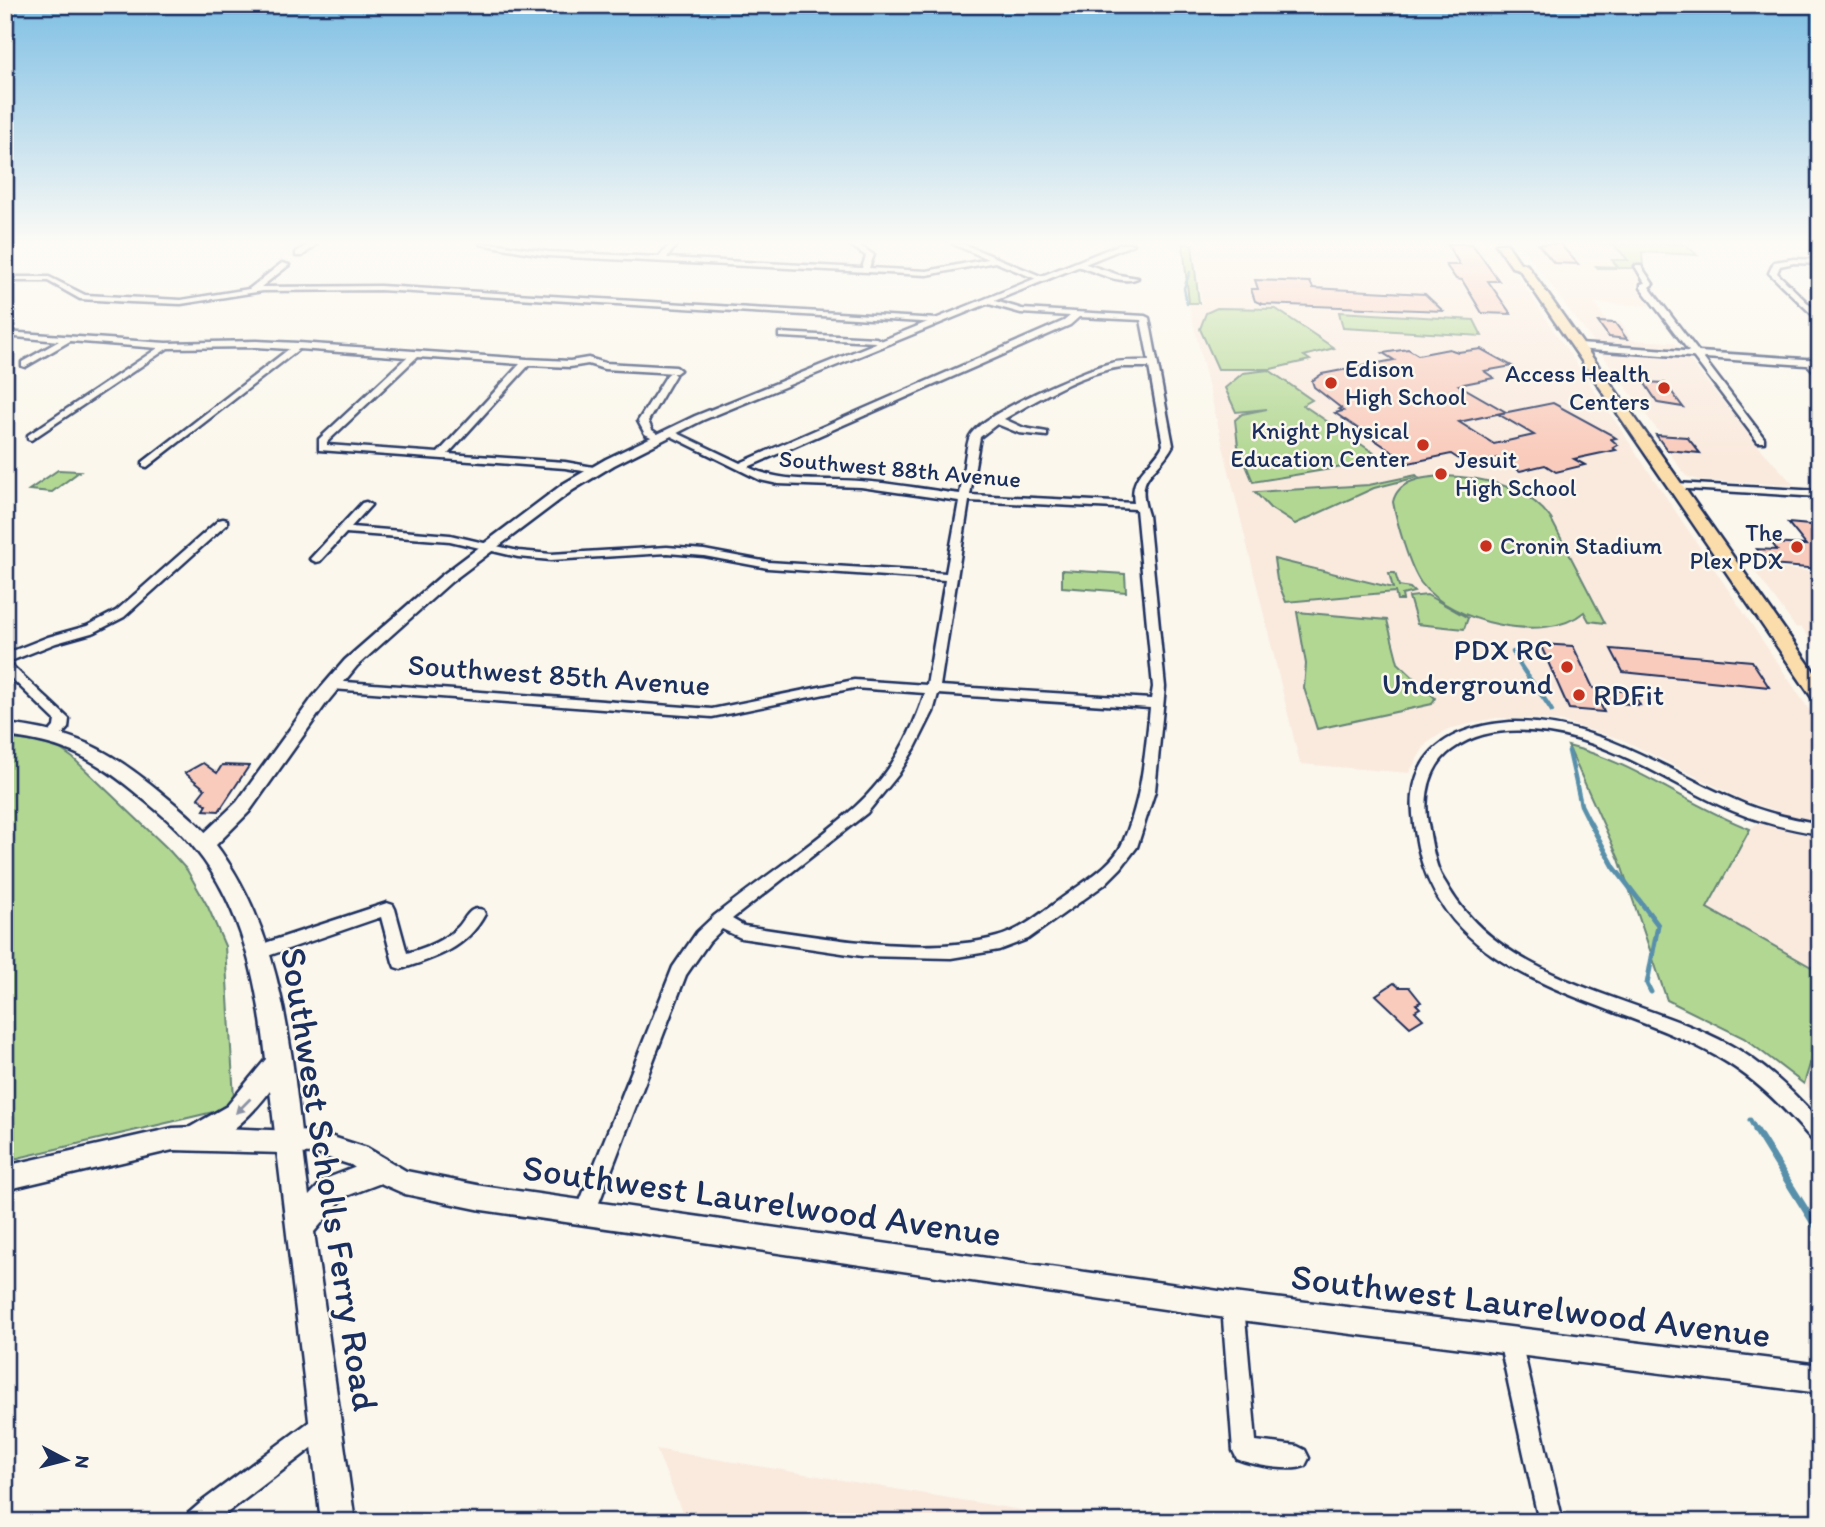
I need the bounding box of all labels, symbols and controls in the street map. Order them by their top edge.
place label: Edison High School [1345,354,1467,411]
place label: Access Health Centers [1505,359,1650,416]
marker: Edison High School [1323,375,1339,391]
marker: Access Health Centers [1656,380,1672,396]
place label: Knight Physical Education Center [1230,416,1409,473]
marker: Knight Physical Education Center [1415,437,1431,453]
street label: Southwest 88th Avenue [778,443,1022,494]
place label: Jesuit High School [1455,445,1577,502]
marker: Jesuit High School [1433,466,1449,482]
place label: The Plex PDX [1689,518,1783,575]
place label: Cronin Stadium [1500,531,1662,560]
marker: Cronin Stadium [1478,538,1494,554]
marker: The Plex PDX [1789,539,1805,555]
place label: PDX RC Underground [1382,631,1553,702]
street label: Southwest 85th Avenue [407,645,711,704]
marker: PDX RC Underground [1559,659,1575,675]
place label: RDFit [1593,676,1664,713]
marker: RDFit [1571,687,1587,703]
street label: Southwest Scholls Ferry Road [272,944,388,1414]
one-way arrow [235,1098,252,1115]
street label: Southwest Laurelwood Avenue [520,1145,1004,1255]
street label: Southwest Laurelwood Avenue [1289,1254,1773,1356]
north arrow [32,1426,102,1496]
text: N [70,1454,95,1470]

